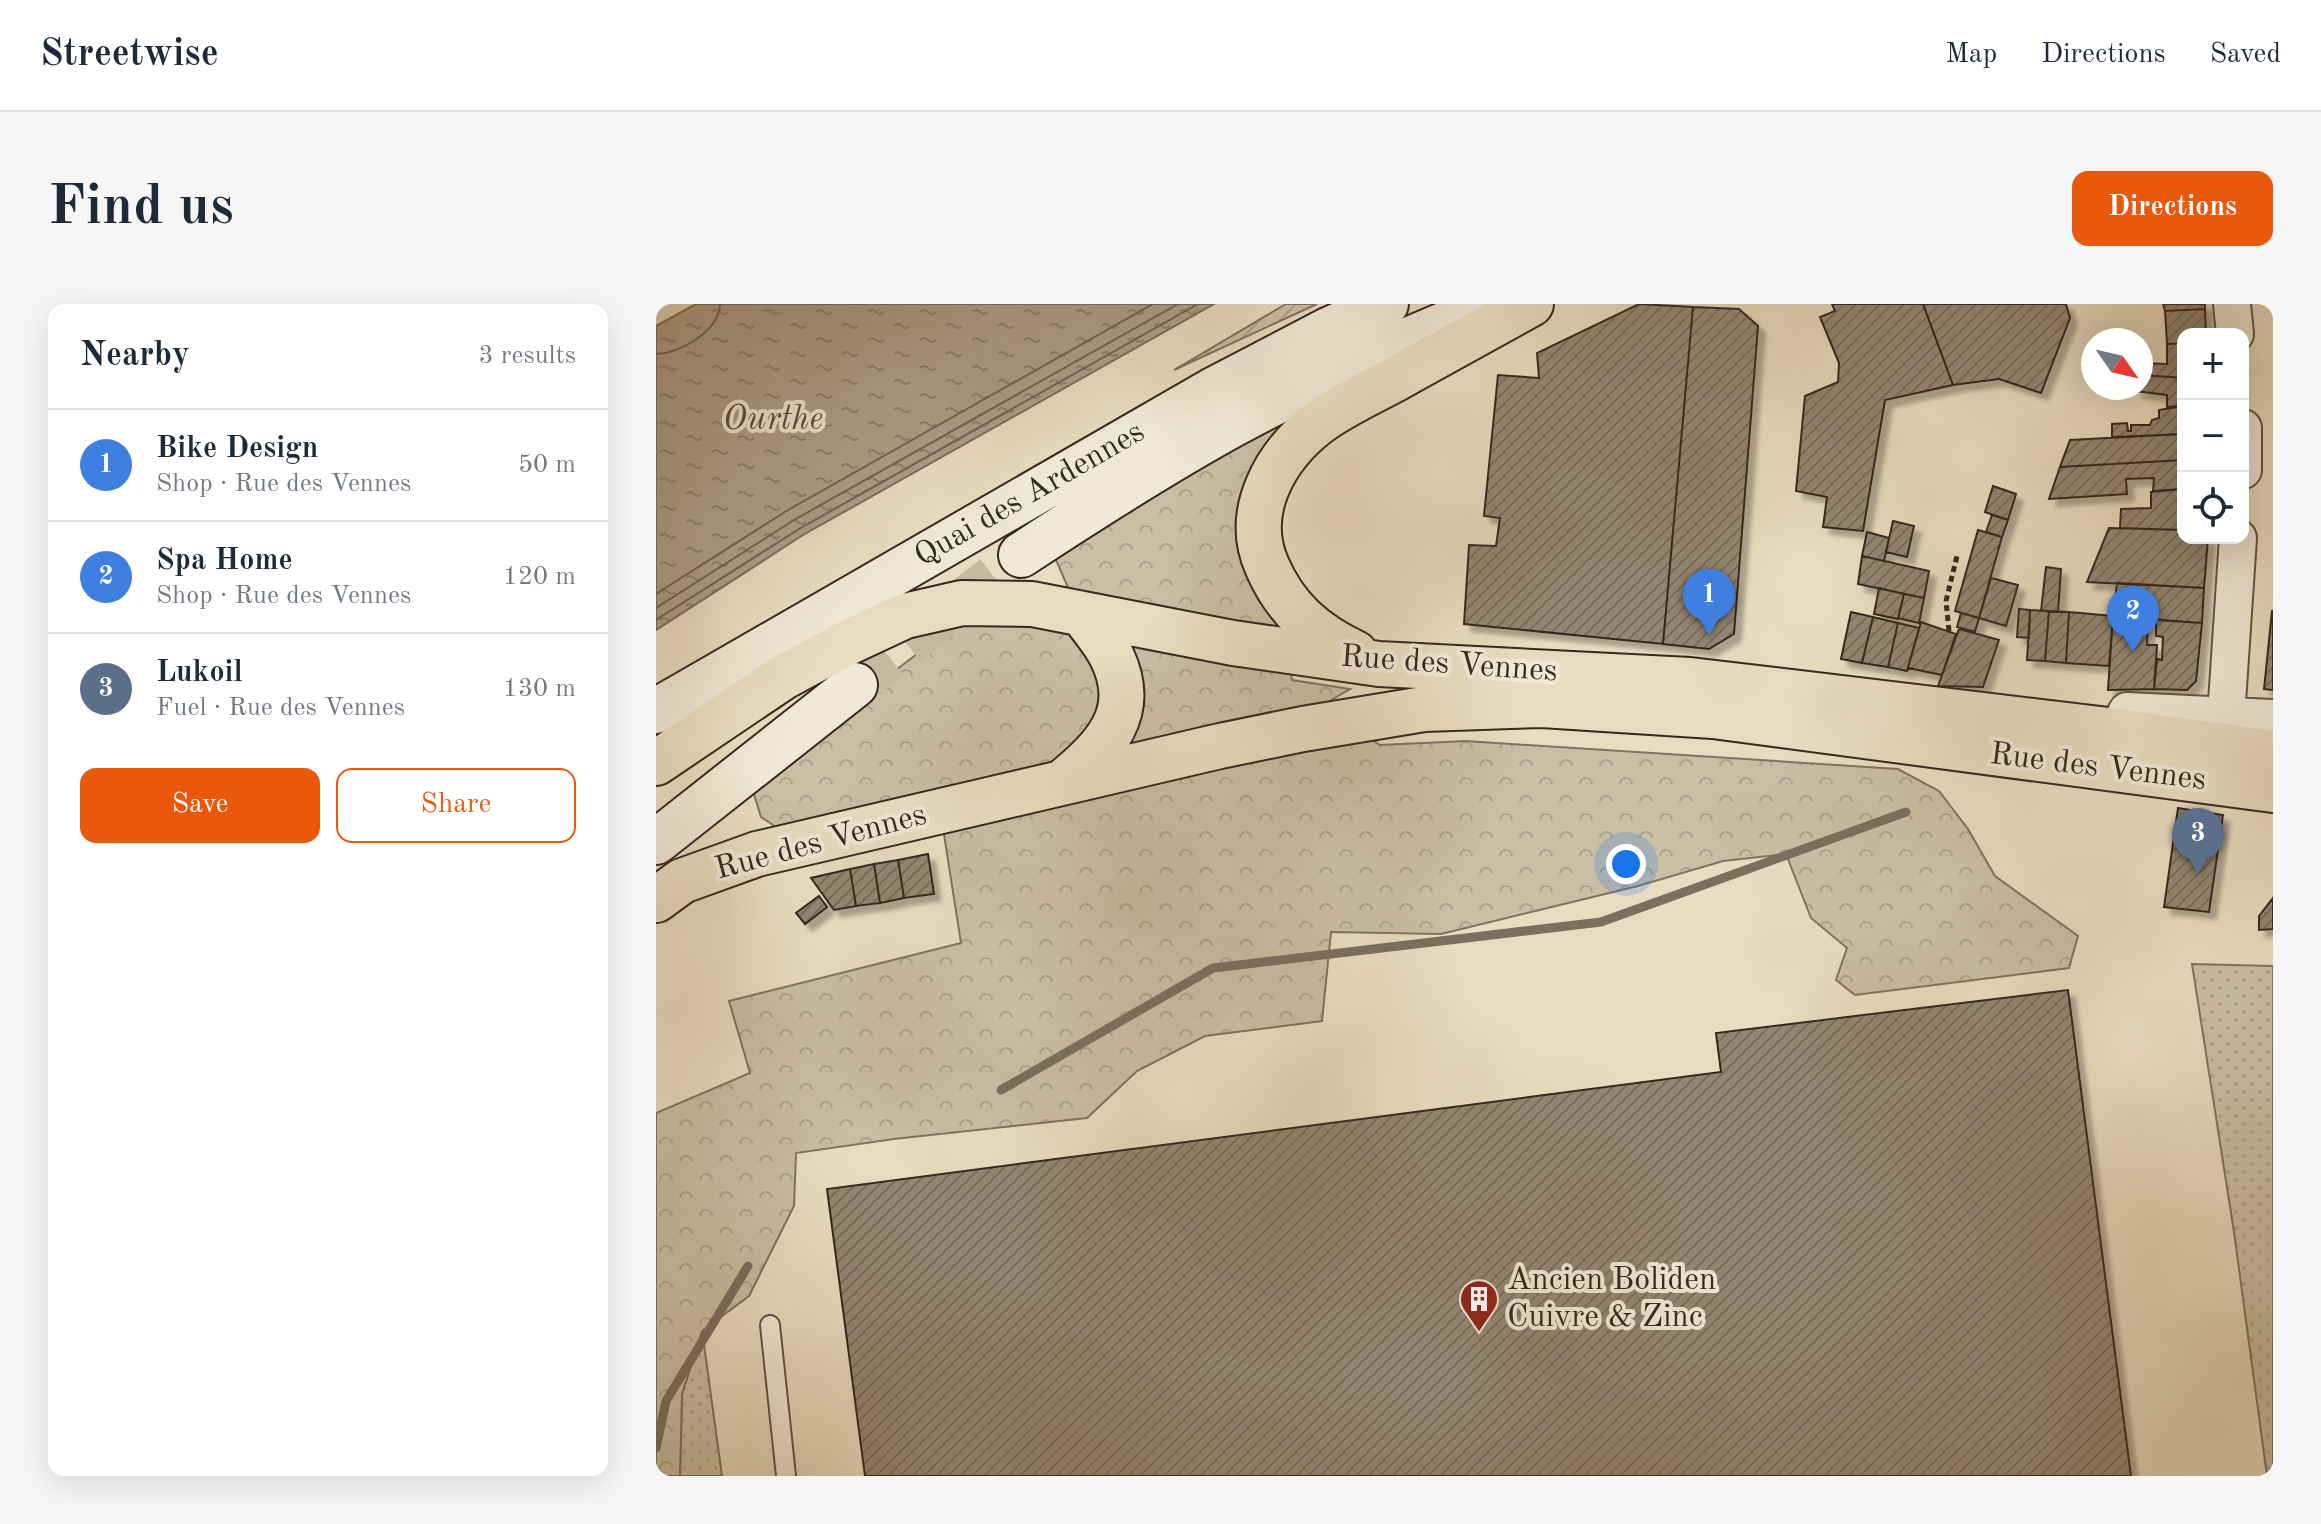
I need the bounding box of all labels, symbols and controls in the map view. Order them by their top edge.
text: Streetwise [40,36,219,74]
text: Map [1945,41,1997,69]
text: Directions [2041,41,2166,69]
text: Saved [2210,41,2281,69]
button: Directions [2072,171,2273,246]
text: Find us [48,180,234,236]
north arrow [2081,328,2153,400]
map controls [2177,328,2249,544]
button: + [2177,328,2249,400]
text: Nearby [80,339,190,373]
text: 3 results [478,343,576,369]
button: − [2177,400,2249,472]
water label: Ourthe [723,403,823,437]
street label: Quai des Ardennes [910,416,1150,574]
text: Bike Design [156,434,318,464]
text: 1 [98,452,114,478]
text: 50 m [518,452,576,478]
text: Shop · Rue des Vennes [156,471,411,497]
button: locate [2177,472,2249,544]
text: Spa Home [156,546,293,576]
text: 2 [98,564,114,590]
text: 120 m [503,564,576,590]
pin: 1 [1683,569,1735,635]
text: Shop · Rue des Vennes [156,583,411,609]
pin: 2 [2107,586,2159,652]
street label: Rue des Vennes [1339,641,1559,689]
text: Lukoil [156,658,243,688]
text: 3 [98,676,114,702]
text: 130 m [503,676,576,702]
text: Fuel · Rue des Vennes [156,695,405,721]
street label: Rue des Vennes [1988,739,2208,797]
button: Save [80,768,320,843]
button: Share [336,768,576,843]
street label: Rue des Vennes [712,799,930,887]
pin: 3 [2172,808,2224,874]
your location [1606,844,1646,884]
place label: Ancien Boliden Cuivre & Zinc [1507,1265,1716,1334]
building icon: Ancien Boliden Cuivre & Zinc [1458,1278,1500,1333]

